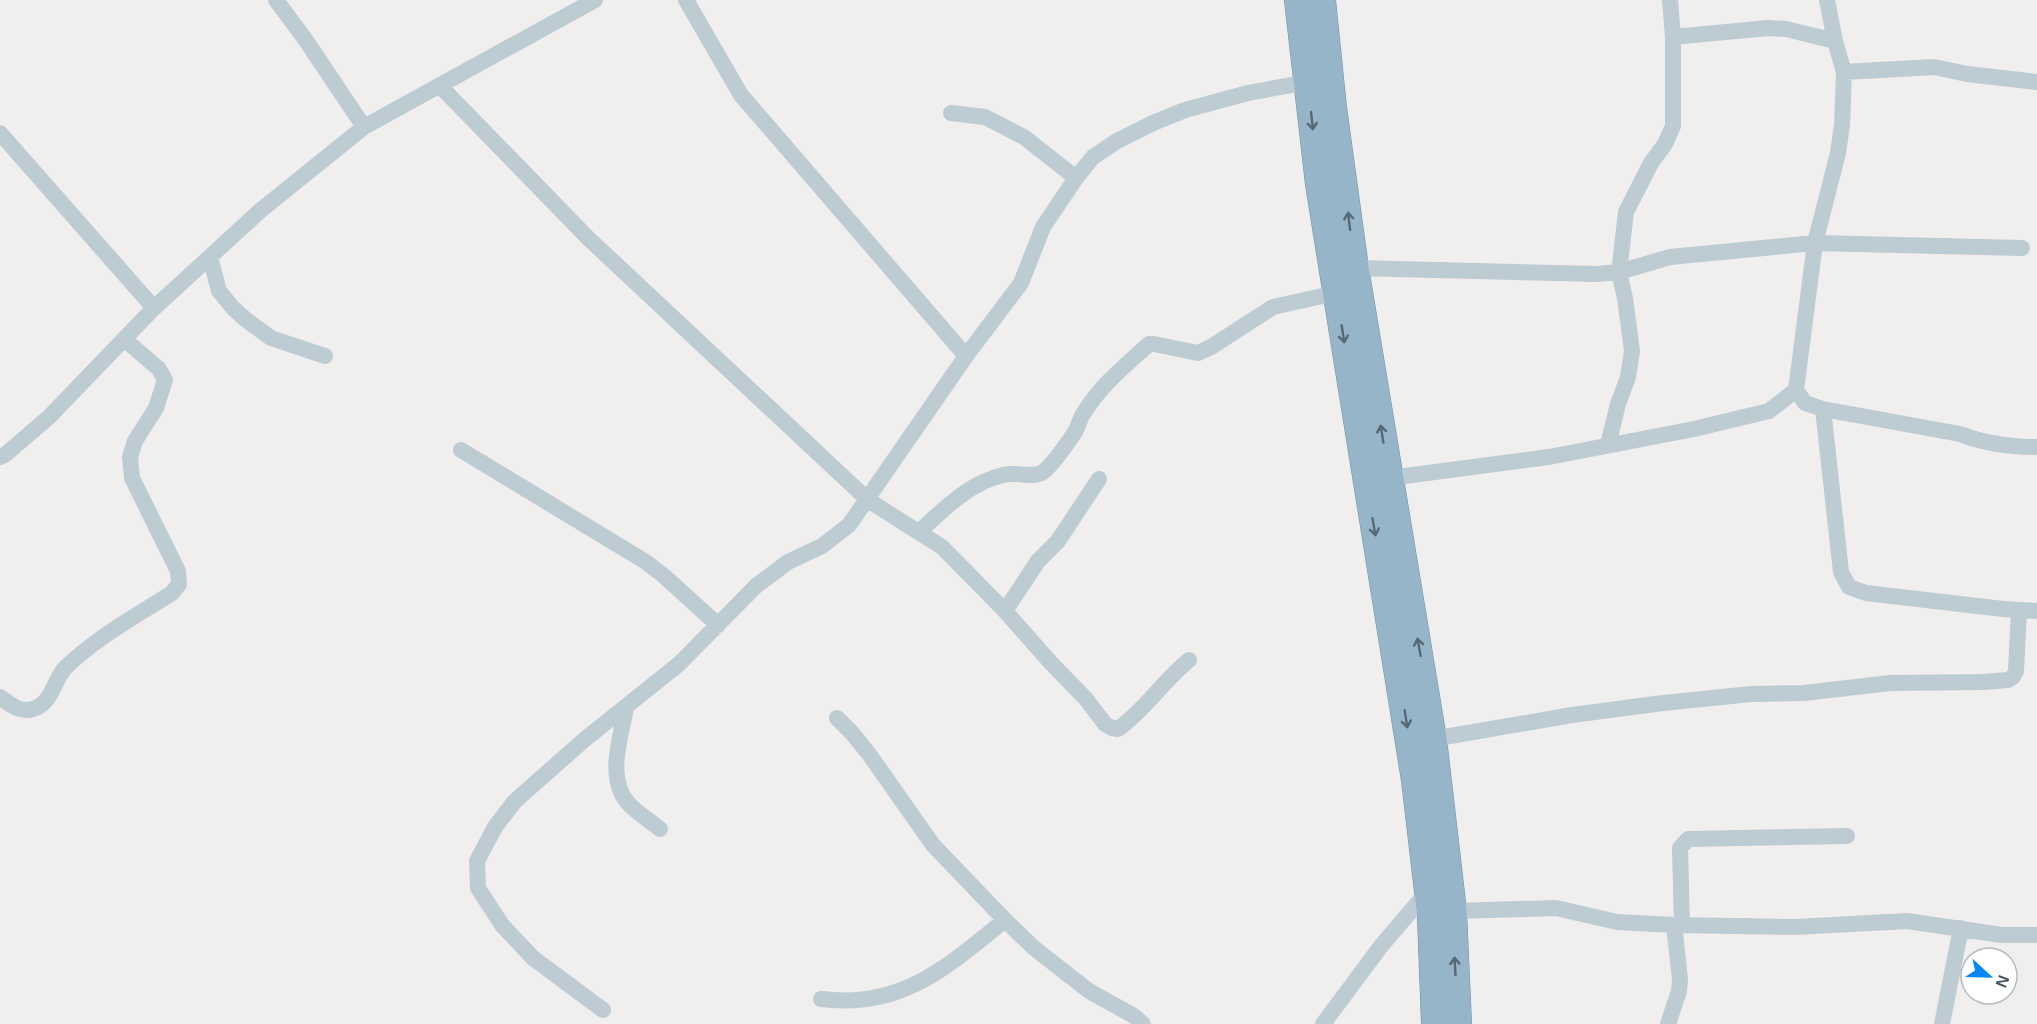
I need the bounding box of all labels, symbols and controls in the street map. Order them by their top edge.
one-way arrow [1307,110,1318,130]
one-way arrow [1344,211,1355,231]
one-way arrow [1337,324,1348,344]
one-way arrow [1376,425,1387,444]
one-way arrow [1369,517,1380,536]
one-way arrow [1413,637,1424,657]
one-way arrow [1400,709,1411,729]
north arrow [1959,946,2019,1006]
one-way arrow [1450,956,1461,976]
text: N [1992,973,2012,990]

